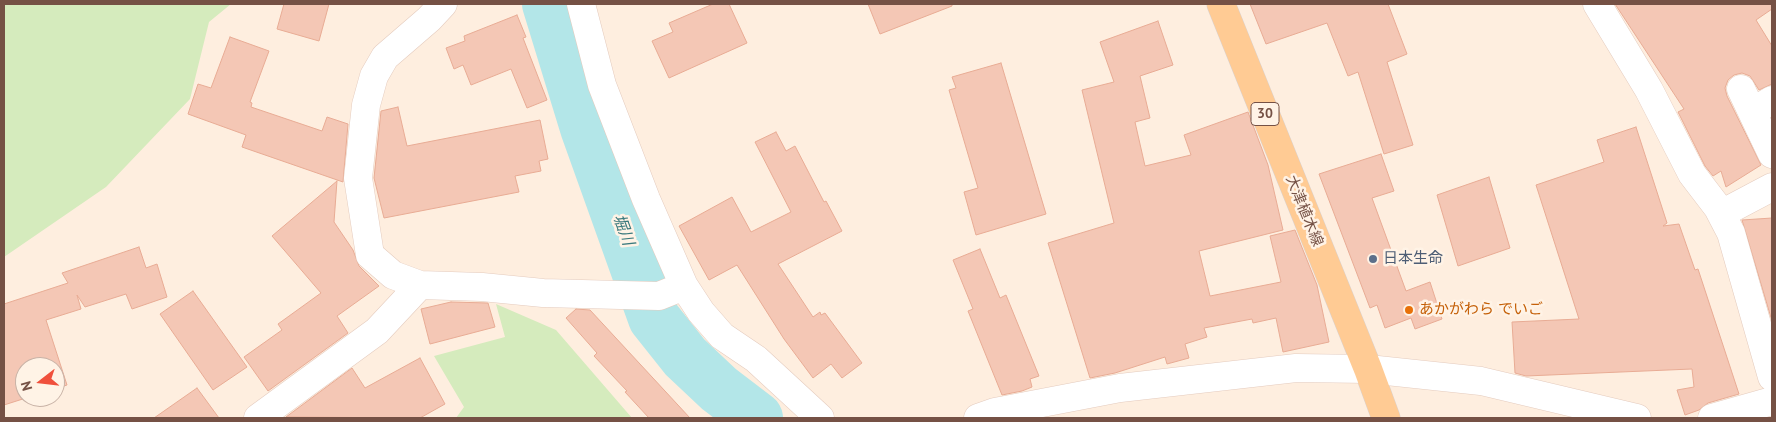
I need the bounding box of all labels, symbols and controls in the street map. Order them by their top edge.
road number: 30 [1251,102,1279,126]
street label: 大津植木線 [1282,173,1326,249]
water label: 堀川 [609,212,637,248]
place label: 日本生命 [1383,250,1443,268]
marker: 日本生命 [1367,253,1379,265]
place label: あかがわら でいご [1419,301,1543,319]
marker: あかがわら でいご [1403,304,1415,316]
north arrow [15,357,65,407]
text: N [17,379,36,393]

